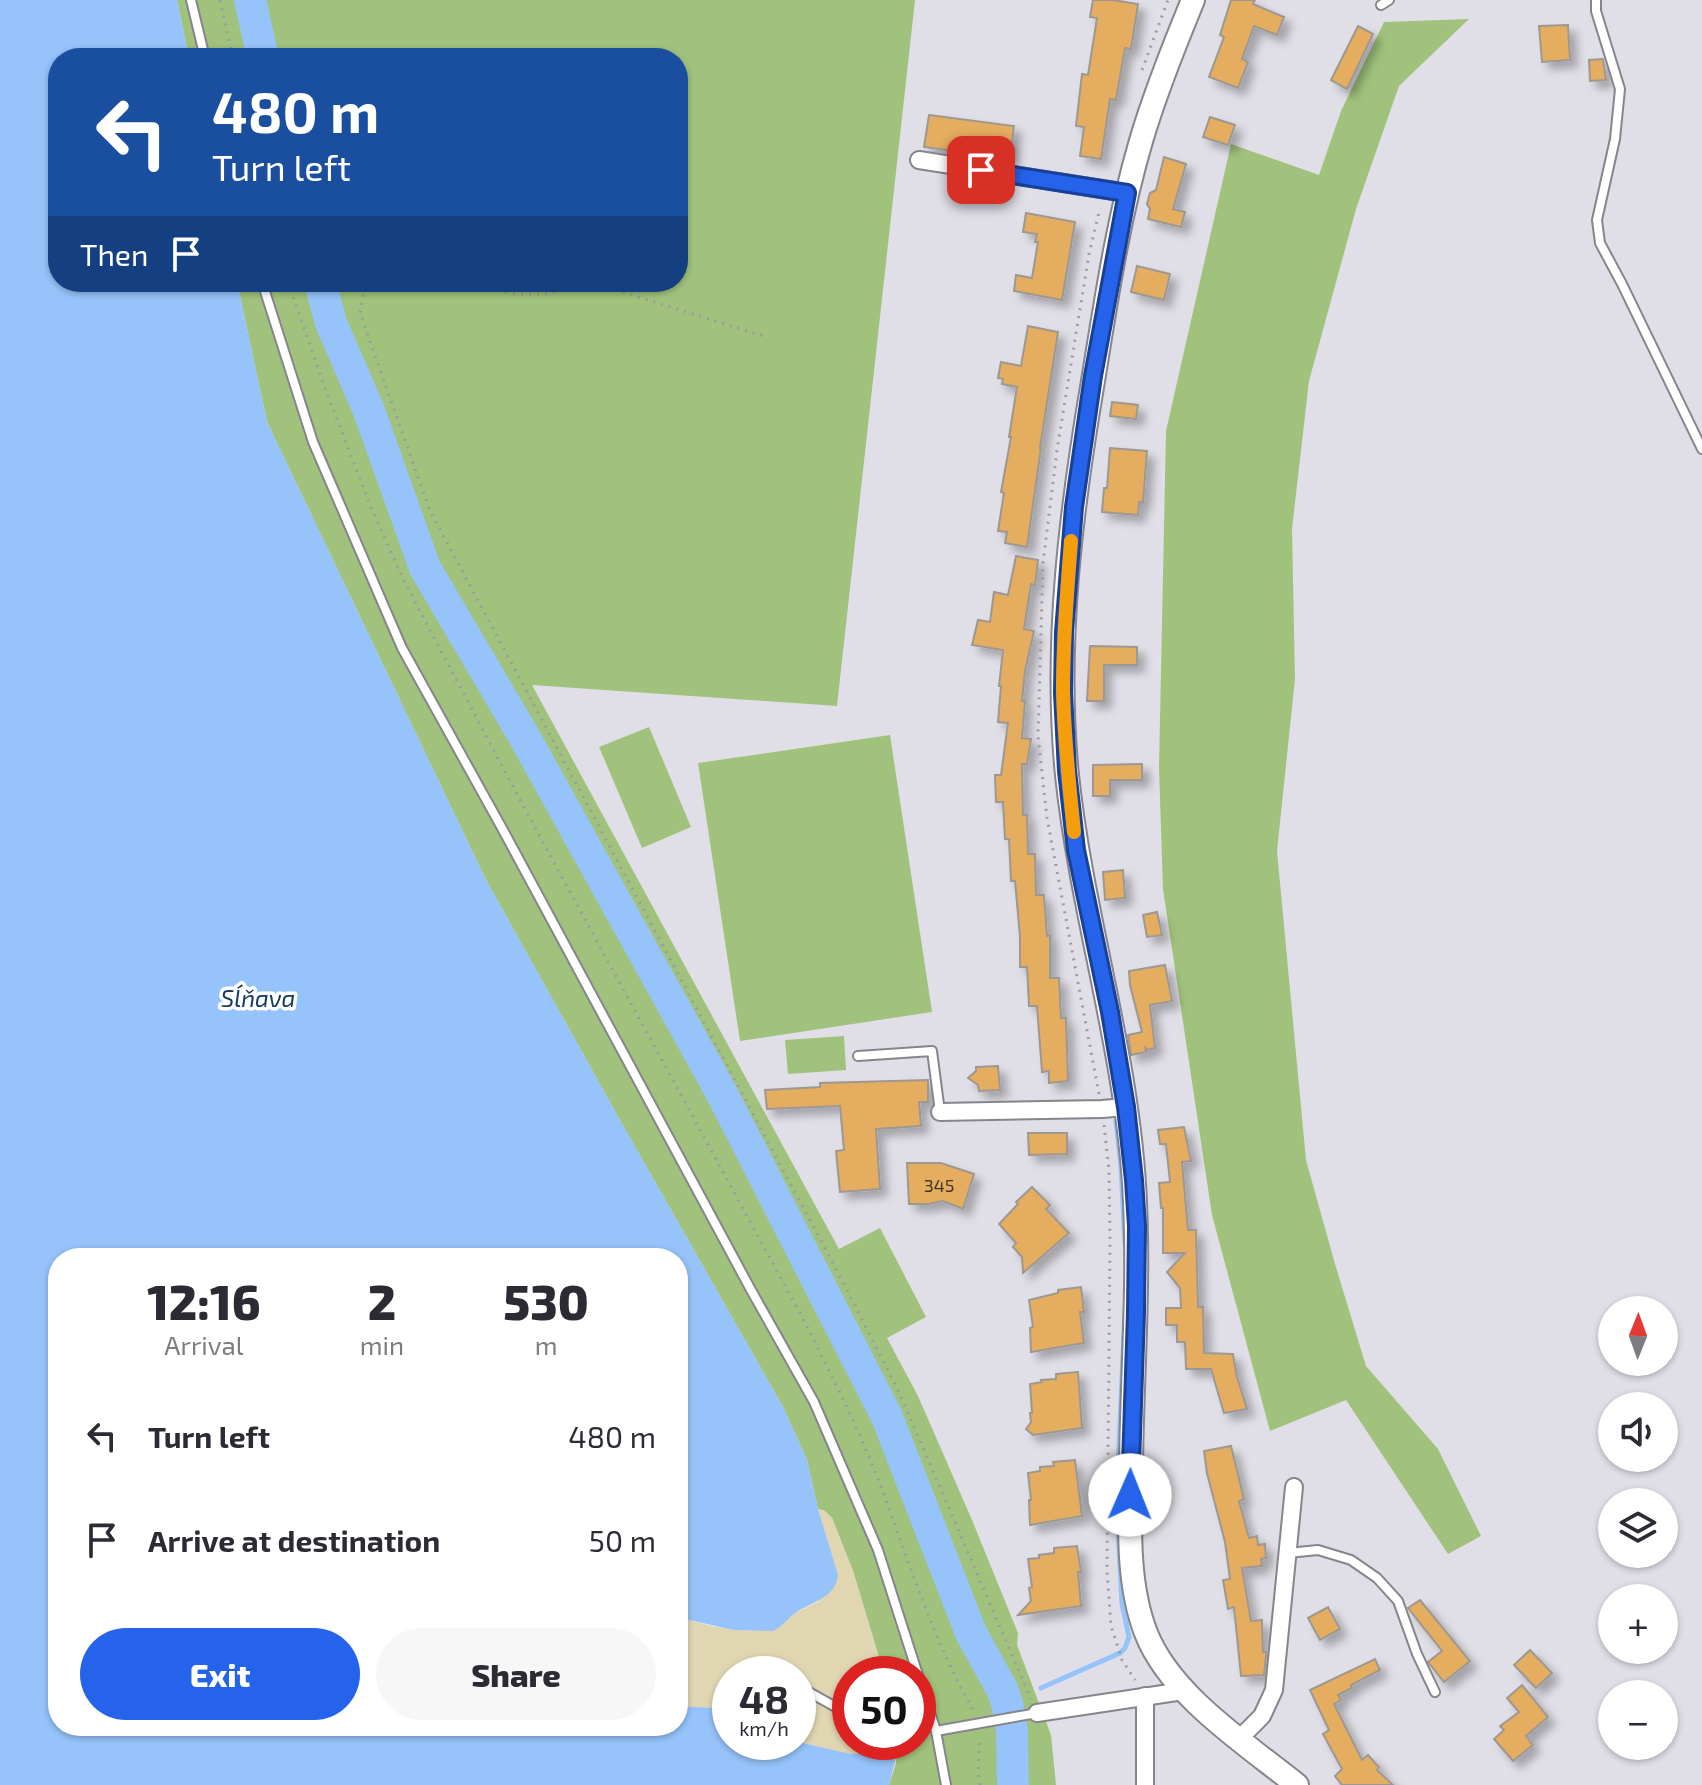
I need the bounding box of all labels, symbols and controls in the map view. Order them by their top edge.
text: 480 m [212,77,379,144]
icon: left [80,80,184,184]
pin [947,136,1015,204]
text: Turn left [212,145,351,188]
icon: arrive [959,148,1003,192]
icon: arrive [164,232,208,276]
text: Then [80,236,148,272]
water label: Sĺňava [221,983,295,1012]
house number: 345 [924,1174,954,1196]
text: 12:16 [147,1272,261,1330]
text: 2 [368,1272,396,1330]
text: 530 [503,1272,589,1330]
north arrow [1598,1296,1678,1376]
map controls [1598,1296,1678,1760]
text: Arrival [164,1329,243,1360]
text: min [360,1329,404,1360]
text: m [535,1329,557,1360]
button: sound [1598,1392,1678,1472]
icon: left [80,1414,124,1458]
text: Turn left [148,1418,270,1454]
text: 480 m [568,1418,656,1454]
position arrow [1088,1453,1172,1537]
button: layers [1598,1488,1678,1568]
icon: arrive [80,1518,124,1562]
text: Arrive at destination [148,1522,440,1558]
text: 50 m [589,1522,656,1558]
button: + [1598,1584,1678,1664]
button: Exit [80,1628,360,1720]
button: Share [376,1628,656,1720]
speed limit sign: 50 [832,1656,936,1760]
text: 48 [739,1674,789,1722]
button: − [1598,1680,1678,1760]
text: km/h [739,1716,789,1740]

